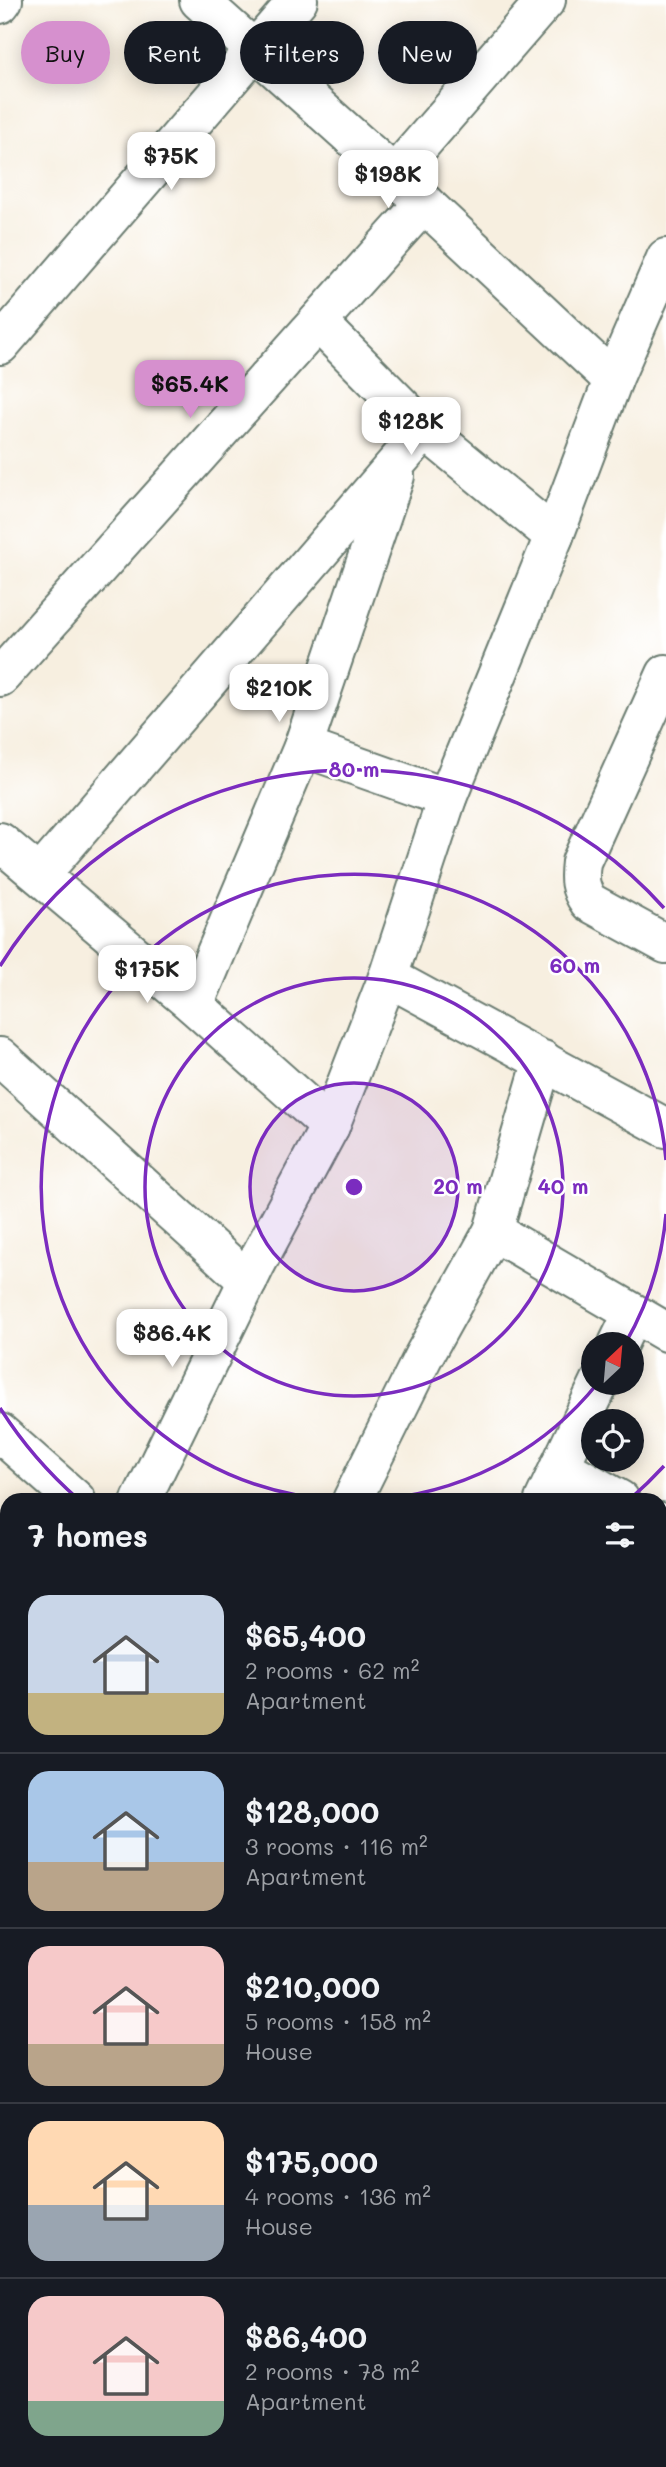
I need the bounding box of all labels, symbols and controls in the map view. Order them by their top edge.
chip: Buy [21,21,110,84]
chip: Rent [124,21,226,84]
chip: Filters [240,21,364,84]
chip: New [378,21,477,84]
pin: $75K [130,132,212,192]
text: $75K [143,140,199,170]
pin: $198K [339,150,437,210]
text: $198K [354,158,422,188]
pin: $65.4K [133,360,247,420]
text: $65.4K [151,368,229,398]
pin: $128K [362,398,460,457]
text: $128K [378,405,444,435]
pin: $210K [230,664,328,724]
text: $210K [245,672,313,702]
text: 80 m [329,755,379,782]
pin: $175K [98,946,196,1005]
text: 60 m [550,951,600,978]
text: $175K [114,953,180,983]
text: 20 m [433,1172,483,1199]
text: 40 m [537,1172,589,1199]
centre of rings [342,1175,366,1199]
pin: $86.4K [115,1310,229,1369]
text: $86.4K [132,1317,212,1347]
north arrow [581,1332,644,1395]
map controls [581,1332,644,1472]
button: locate [581,1409,644,1472]
text: 7 homes [28,1515,148,1555]
icon: filters [601,1516,639,1554]
text: $65,400 [245,1615,366,1655]
icon: home [84,1623,168,1707]
text: 2 rooms · 62 m² [245,1655,419,1685]
text: Apartment [245,1685,367,1715]
text: $128,000 [245,1791,379,1831]
icon: home [84,1799,168,1883]
text: 3 rooms · 116 m² [245,1831,428,1861]
text: Apartment [245,1861,367,1891]
text: $210,000 [245,1966,380,2006]
icon: home [84,1974,168,2058]
text: 5 rooms · 158 m² [245,2006,431,2036]
text: House [245,2036,313,2066]
text: $175,000 [245,2141,378,2181]
icon: home [84,2149,168,2233]
text: 4 rooms · 136 m² [245,2181,431,2211]
text: House [245,2211,313,2241]
text: $86,400 [245,2316,367,2356]
icon: home [84,2324,168,2408]
text: 2 rooms · 78 m² [245,2356,419,2386]
text: Apartment [245,2386,367,2416]

